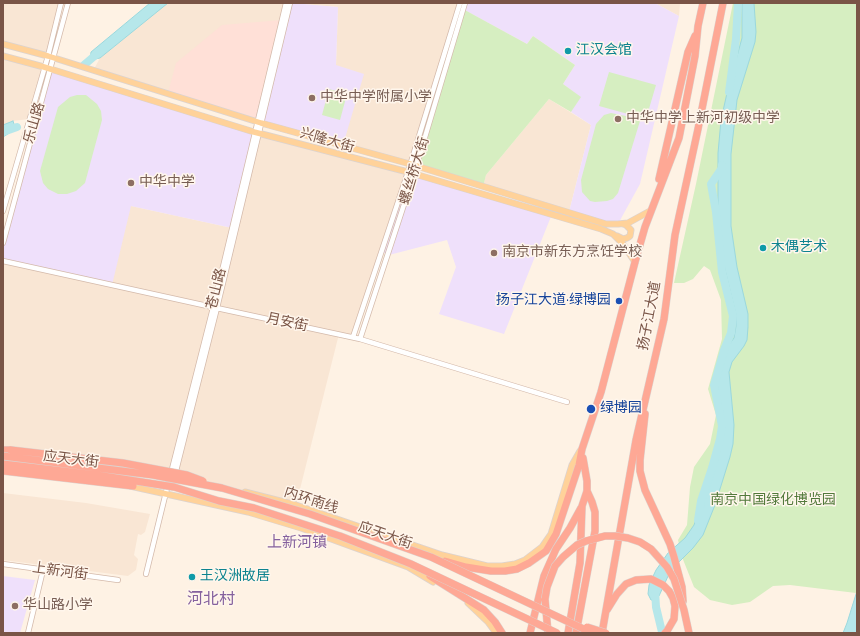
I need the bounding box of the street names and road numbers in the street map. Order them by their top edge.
street label: 乐山路 [21,100,49,146]
street label: 兴隆大街 [298,125,356,157]
street label: 螺丝桥大街 [397,135,433,207]
street label: 苍山路 [204,267,230,311]
street label: 扬子江大道 [635,280,665,352]
street label: 月安街 [265,310,309,336]
street label: 应天大街 [42,448,100,472]
street label: 内环南线 [282,484,340,518]
street label: 应天大街 [356,519,414,553]
street label: 上新河街 [31,560,89,584]

